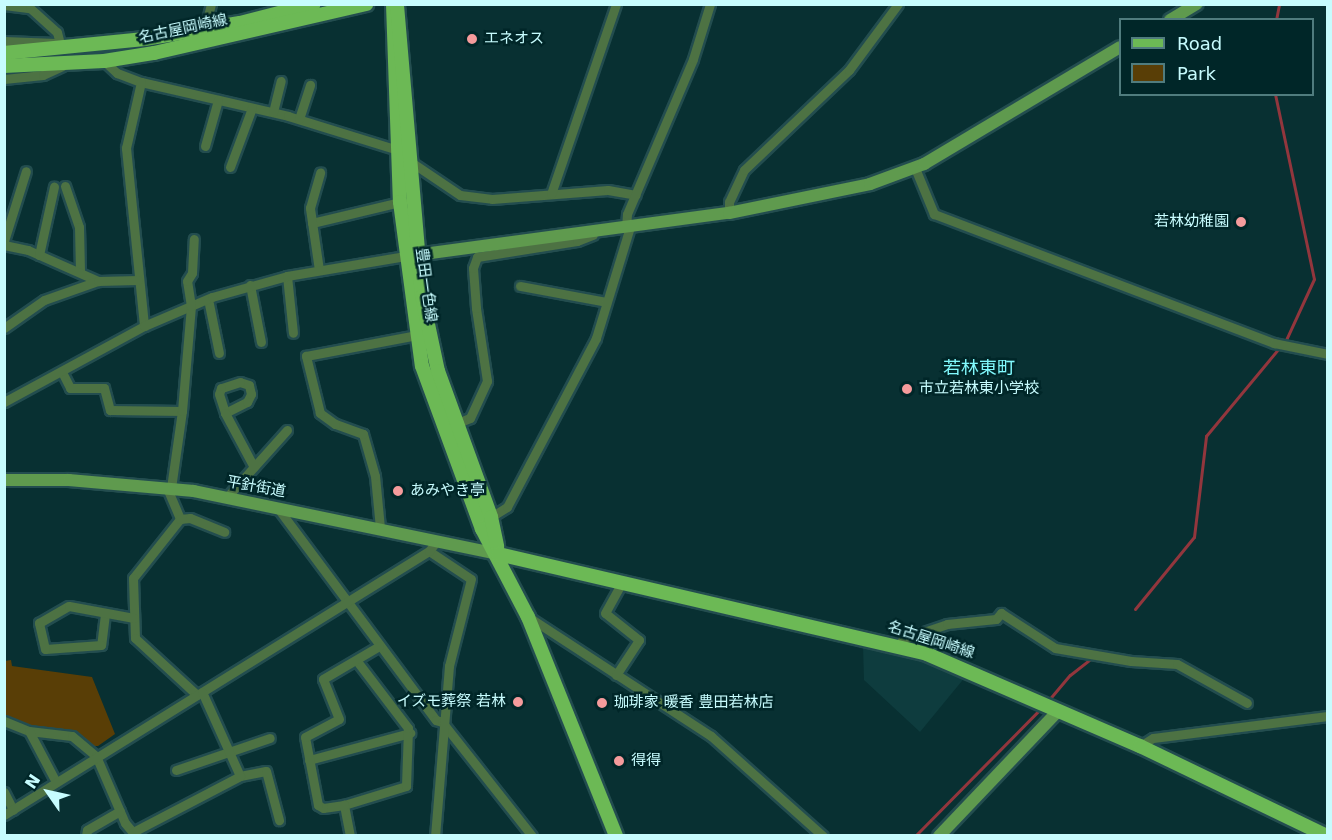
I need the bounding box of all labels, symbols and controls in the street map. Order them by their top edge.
street label: 名古屋岡崎線 [137,11,229,47]
legend [1119,18,1314,96]
place label: エネオス [484,30,544,48]
marker: エネオス [465,32,479,46]
text: Road [1177,33,1222,54]
text: Park [1177,63,1216,84]
place label: 若林幼稚園 [1154,213,1229,231]
marker: 若林幼稚園 [1234,215,1248,229]
street label: 豊田一色線 [412,247,440,323]
district label: 若林東町 [943,357,1015,379]
place label: 市立若林東小学校 [919,380,1039,398]
marker: 市立若林東小学校 [900,382,914,396]
street label: 平針街道 [225,473,287,501]
place label: あみやき亭 [410,482,485,500]
marker: あみやき亭 [391,484,405,498]
street label: 名古屋岡崎線 [885,618,977,662]
place label: イズモ葬祭 若林 [396,693,506,711]
place label: 珈琲家 暖香 豊田若林店 [614,694,774,712]
marker: イズモ葬祭 若林 [511,695,525,709]
marker: 珈琲家 暖香 豊田若林店 [595,696,609,710]
place label: 得得 [631,752,661,770]
marker: 得得 [612,754,626,768]
north arrow [18,762,78,822]
text: N [21,771,44,793]

